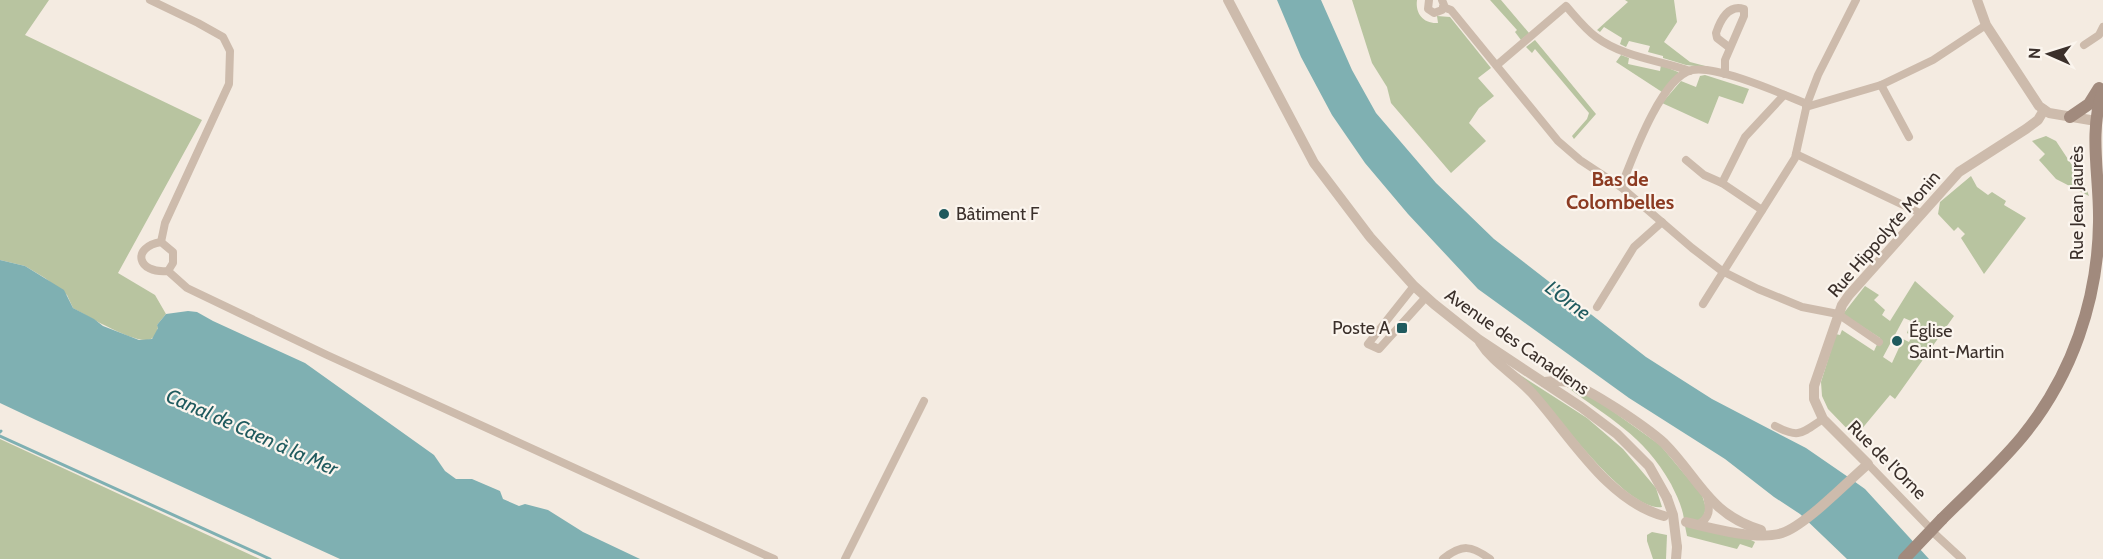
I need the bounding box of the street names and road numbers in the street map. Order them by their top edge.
street label: Rue Jean Jaurès [2066,146,2088,260]
street label: Rue Hippolyte Monin [1823,166,1945,302]
street label: Avenue des Canadiens [1441,284,1593,400]
street label: Rue de l'Orne [1843,416,1931,504]

